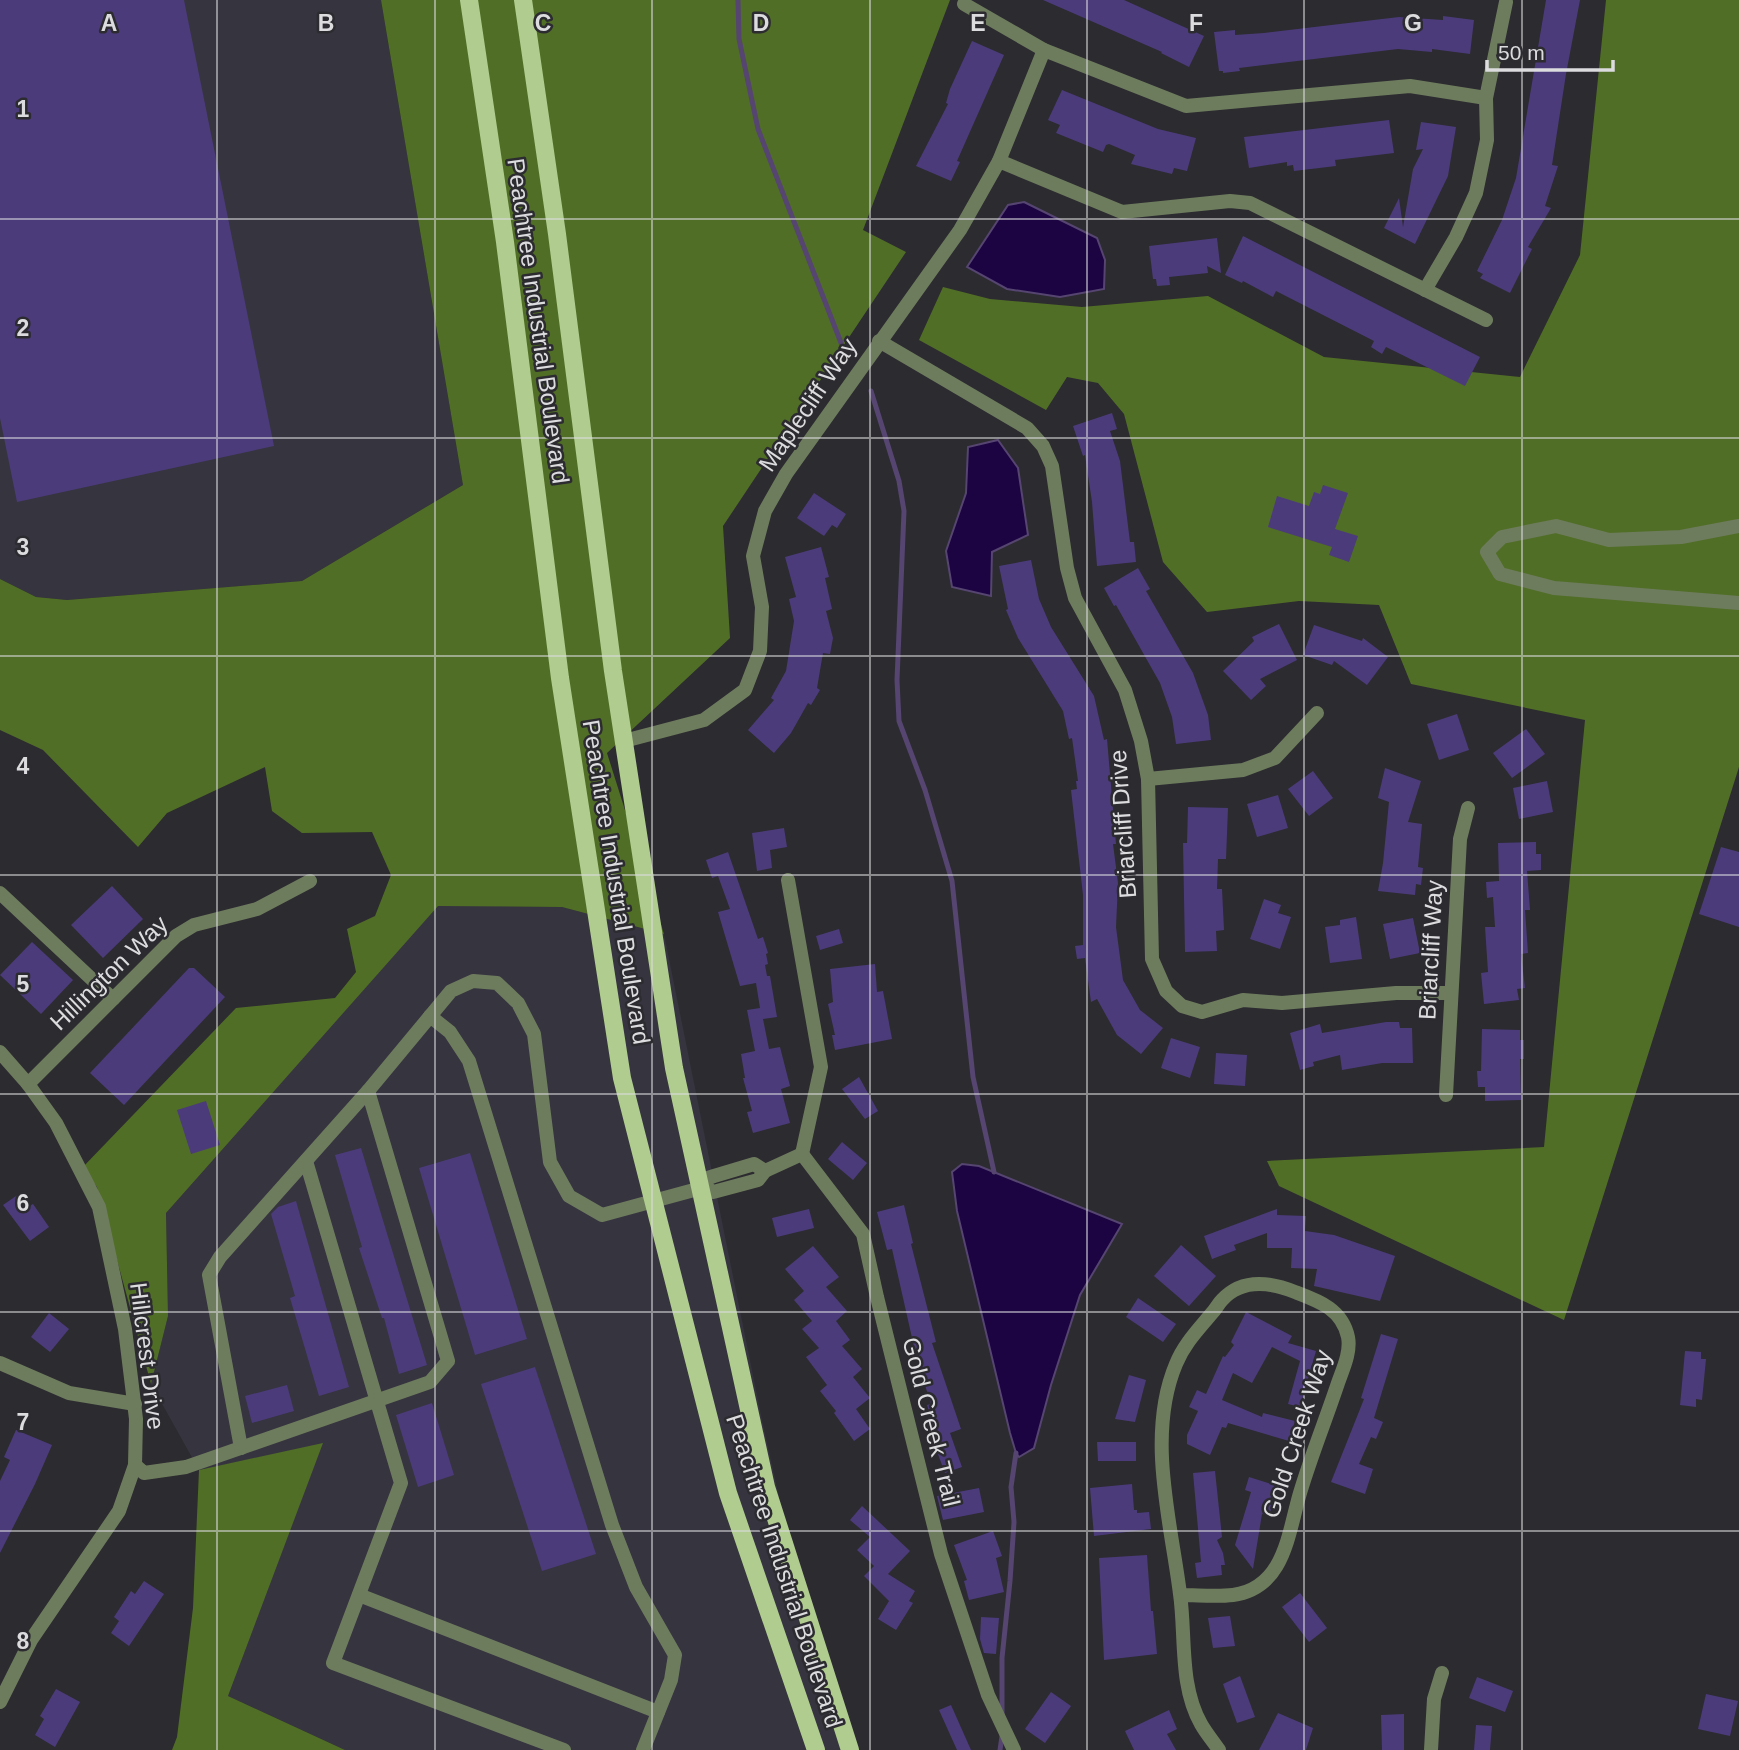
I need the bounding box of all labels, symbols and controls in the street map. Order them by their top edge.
text: A [101,10,117,36]
text: B [318,10,334,36]
text: C [535,10,551,36]
text: D [753,10,769,36]
text: E [970,10,986,36]
text: F [1189,10,1203,36]
text: G [1404,10,1422,36]
scale bar [1487,28,1613,72]
text: 50 m [1498,41,1545,64]
text: 1 [17,96,30,122]
street label: Peachtree Industrial Boulevard [502,157,575,485]
text: 2 [17,315,29,341]
street label: Maplecliff Way [753,333,862,476]
text: 3 [17,534,29,560]
street label: Peachtree Industrial Boulevard [577,718,655,1046]
street label: Briarcliff Drive [1104,749,1141,899]
text: 4 [17,753,30,779]
street label: Briarcliff Way [1413,879,1448,1021]
street label: Hillington Way [44,910,173,1035]
text: 5 [17,971,30,997]
text: 6 [17,1190,29,1216]
street label: Hillcrest Drive [125,1281,170,1431]
street label: Gold Creek Trail [897,1334,966,1509]
street label: Gold Creek Way [1257,1346,1336,1521]
text: 7 [17,1409,29,1435]
street label: Peachtree Industrial Boulevard [721,1411,848,1731]
text: 8 [17,1628,30,1654]

